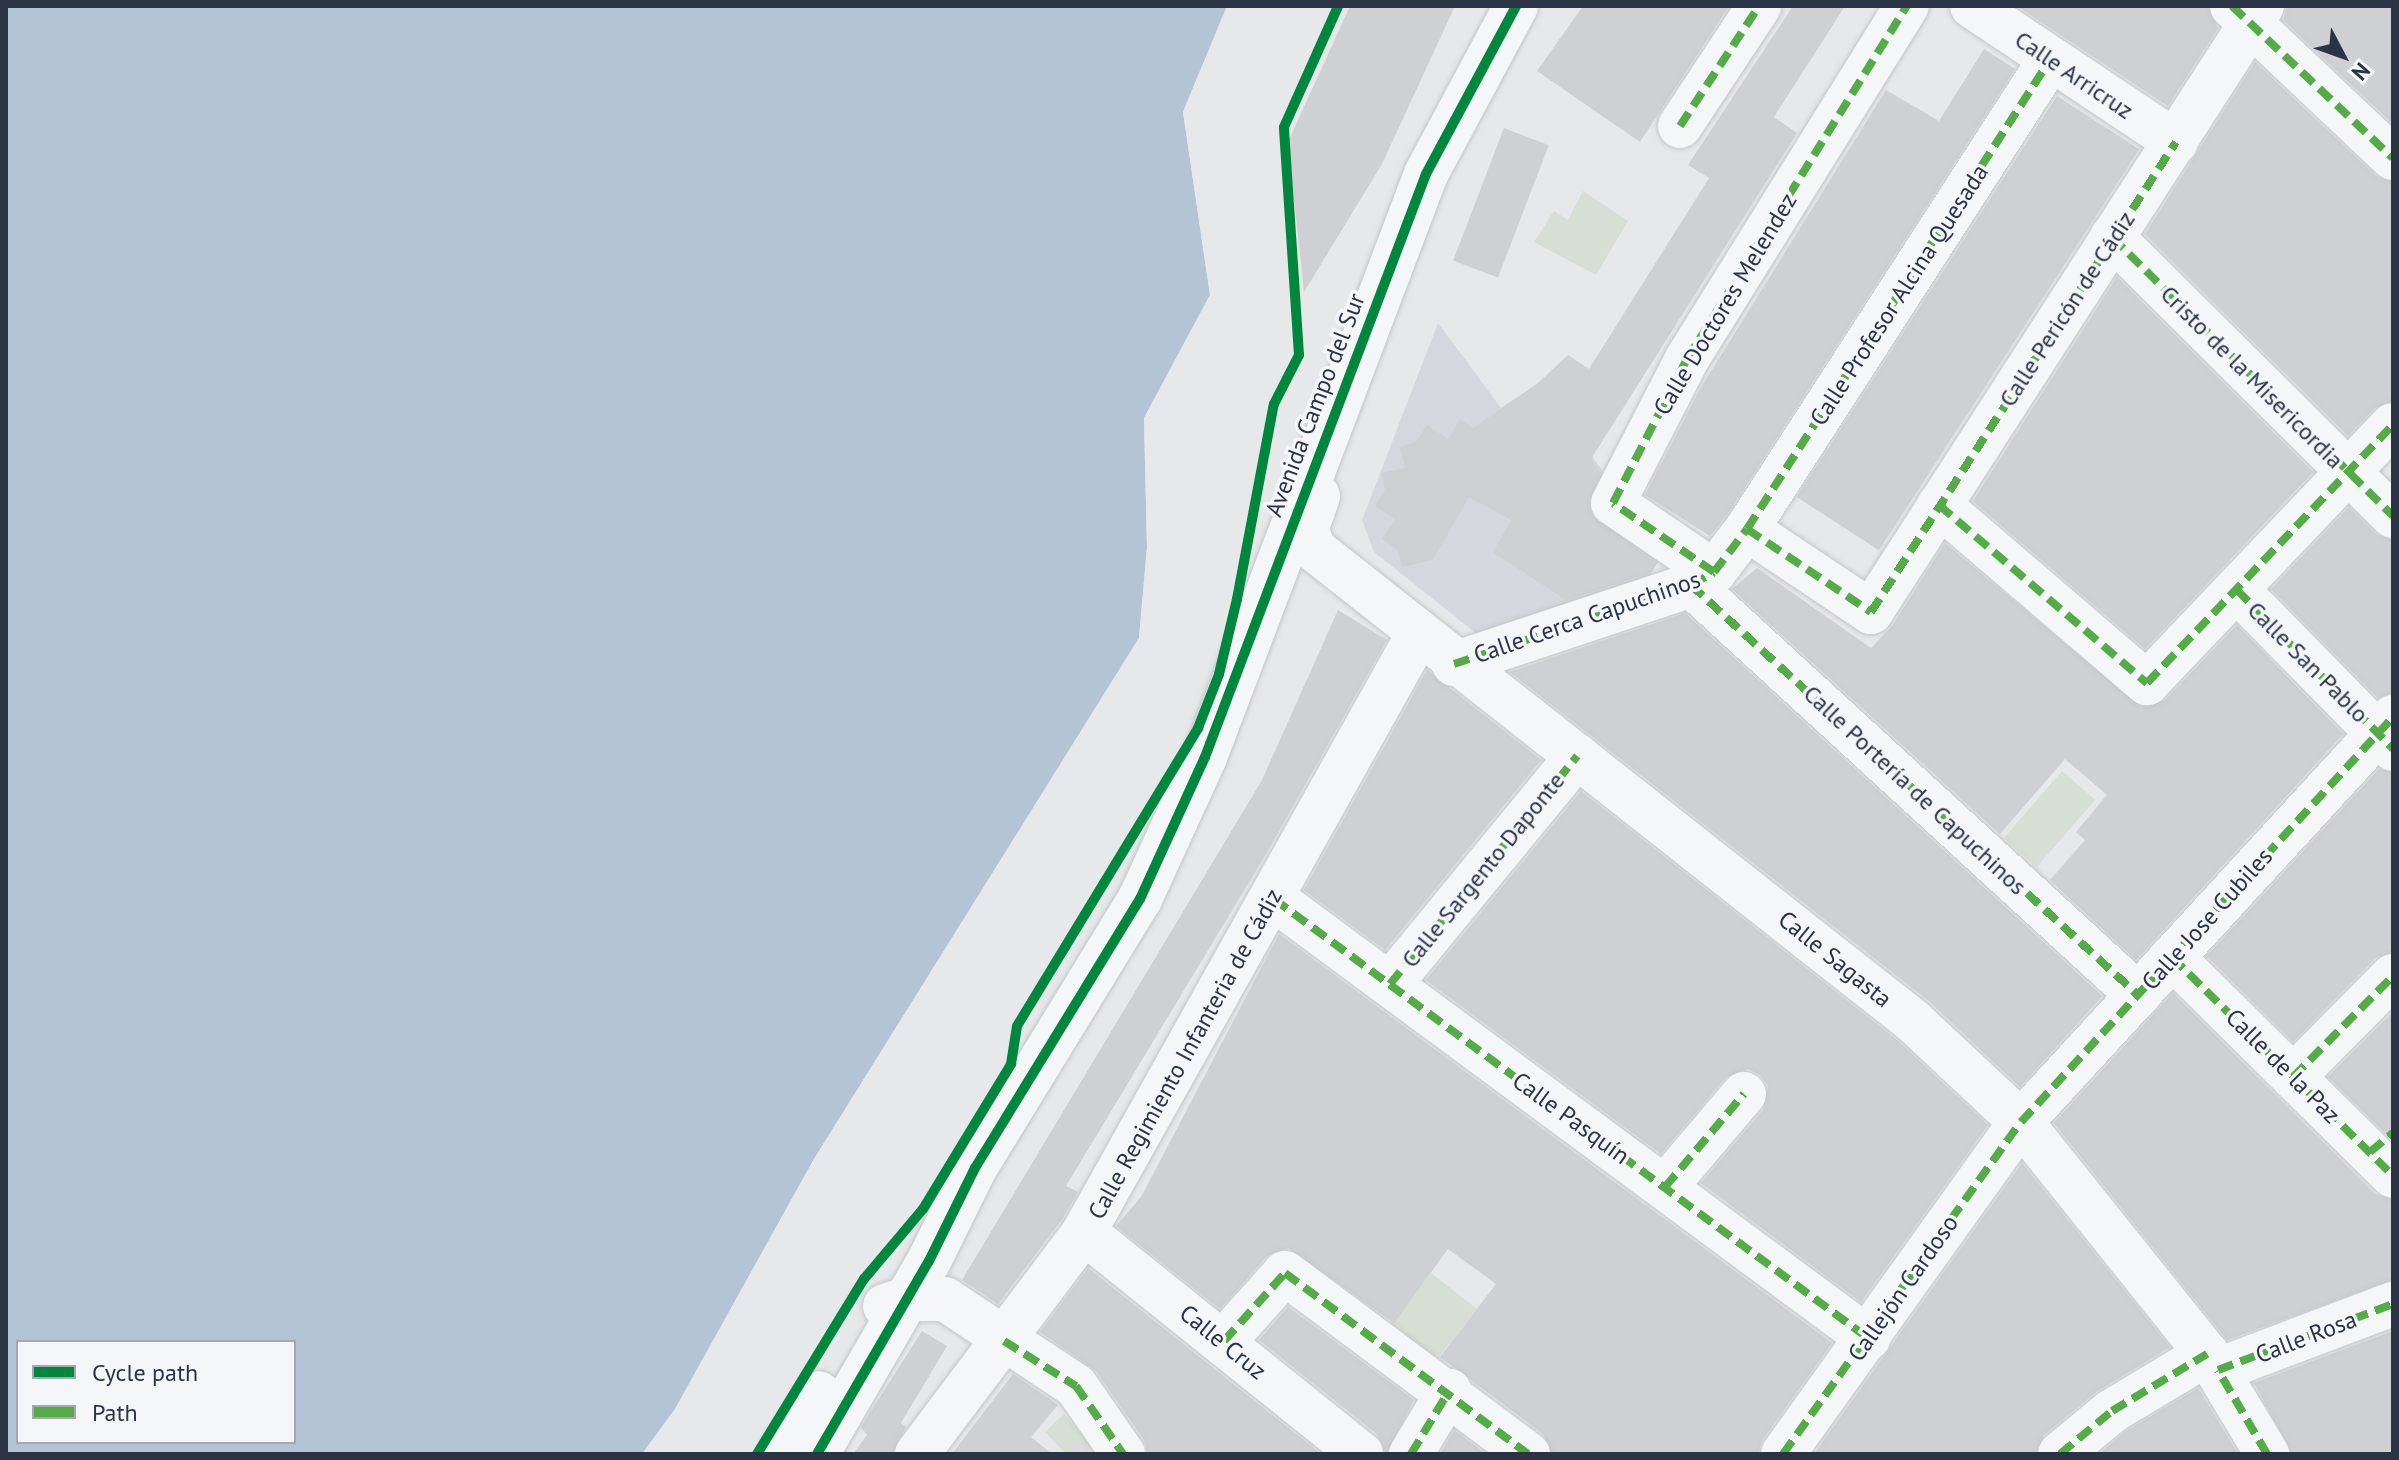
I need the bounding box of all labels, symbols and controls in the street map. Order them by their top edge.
north arrow [2303,16,2383,96]
street label: Calle Arricruz [2009,25,2139,125]
text: N [2346,57,2376,86]
street label: Calle Profesor Alcina Quesada [1803,159,1995,431]
street label: Calle Doctores Melendez [1647,188,1803,420]
street label: Calle Pericón de Cádiz [1993,206,2141,412]
street label: Cristo de la Misericordia [2155,280,2349,474]
street label: Avenida Campo del Sur [1259,289,1371,521]
street label: Calle Cerca Capuchinos [1470,565,1704,669]
street label: Calle San Pablo [2241,595,2375,729]
street label: Calle Portería de Capuchinos [1798,679,2032,901]
street label: Calle Sargento Daponte [1395,767,1571,973]
street label: Calle Jose Cubiles [2136,842,2278,996]
street label: Calle Regimiento Infanteria de Cádiz [1082,884,1288,1224]
street label: Calle Sagasta [1773,905,1897,1013]
street label: Calle de la Paz [2220,1003,2346,1129]
street label: Calle Pasquín [1507,1066,1635,1170]
street label: Callejón Cardoso [1842,1209,1964,1367]
street label: Calle Cruz [1174,1298,1272,1386]
street label: Calle Rosa [2251,1305,2361,1369]
legend [16,1340,296,1444]
text: Cycle path [92,1357,198,1388]
text: Path [92,1397,138,1428]

